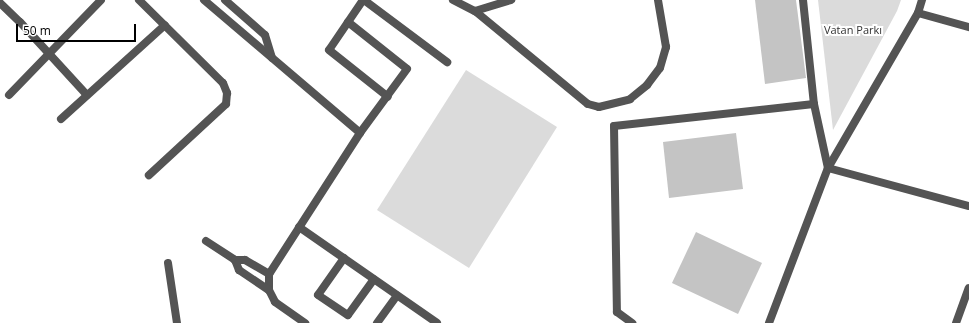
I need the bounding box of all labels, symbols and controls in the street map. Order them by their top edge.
scale bar [18,16,138,42]
text: 50 m [23,22,51,39]
park label: Vatan Parkı [824,23,882,37]

